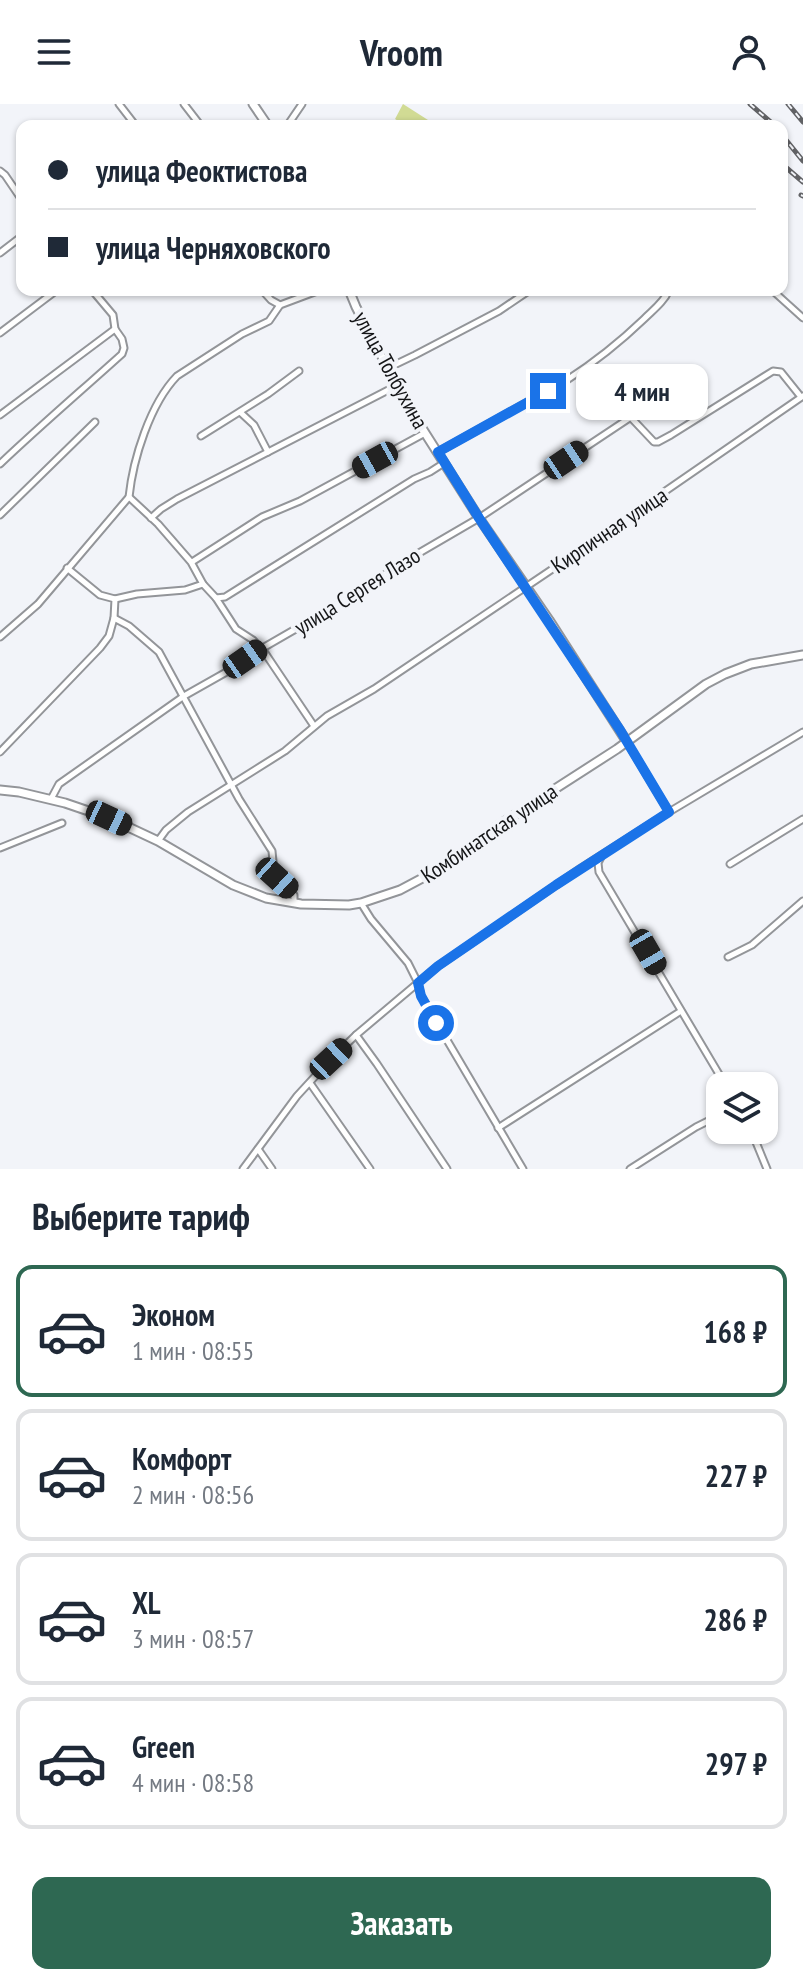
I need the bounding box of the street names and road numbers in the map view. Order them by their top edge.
street label: улица Толбухина [347,306,435,434]
street label: Кирпичная улица [545,481,673,579]
street label: улица Сергея Лазо [289,541,425,641]
street label: Комбинатская улица [416,777,562,889]

